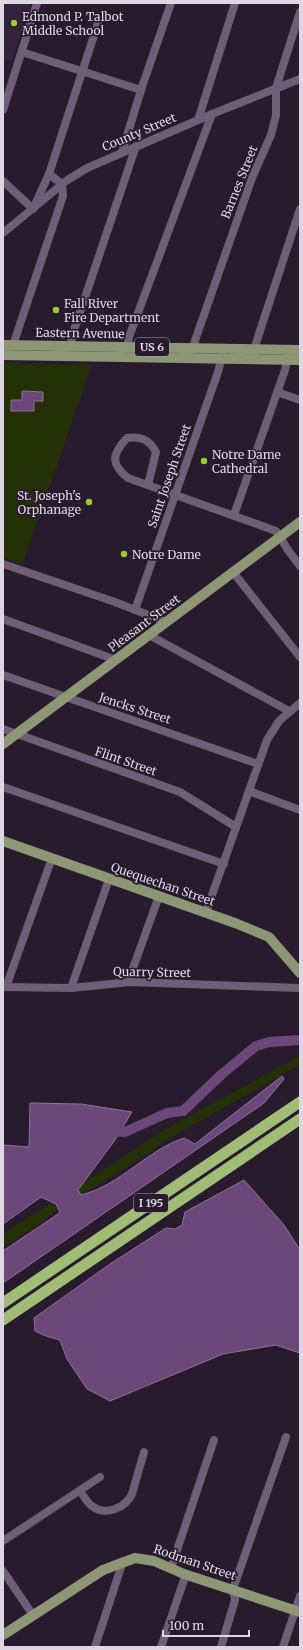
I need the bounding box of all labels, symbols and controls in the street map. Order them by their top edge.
place label: Edmond P. Talbot Middle School [22,9,124,38]
marker: Edmond P. Talbot Middle School [9,18,19,28]
street label: County Street [100,110,179,154]
street label: Barnes Street [218,143,261,221]
place label: Fall River Fire Department [64,296,160,325]
marker: Fall River Fire Department [51,305,61,315]
street label: Eastern Avenue [35,325,125,341]
road number: US 6 [135,338,169,356]
street label: Saint Joseph Street [144,422,194,530]
place label: Notre Dame Cathedral [212,447,281,476]
marker: Notre Dame Cathedral [199,456,209,466]
place label: St. Joseph's Orphanage [17,488,81,517]
marker: St. Joseph's Orphanage [84,497,94,507]
place label: Notre Dame [132,547,201,562]
marker: Notre Dame [119,549,129,559]
street label: Pleasant Street [105,591,183,655]
street label: Jencks Street [96,689,173,727]
street label: Flint Street [93,743,159,779]
street label: Quequechan Street [109,859,217,909]
street label: Quarry Street [113,964,191,980]
road number: I 195 [134,1194,168,1212]
street label: Rodman Street [152,1541,239,1583]
scale bar [163,1612,249,1638]
text: 100 m [169,1618,204,1633]

